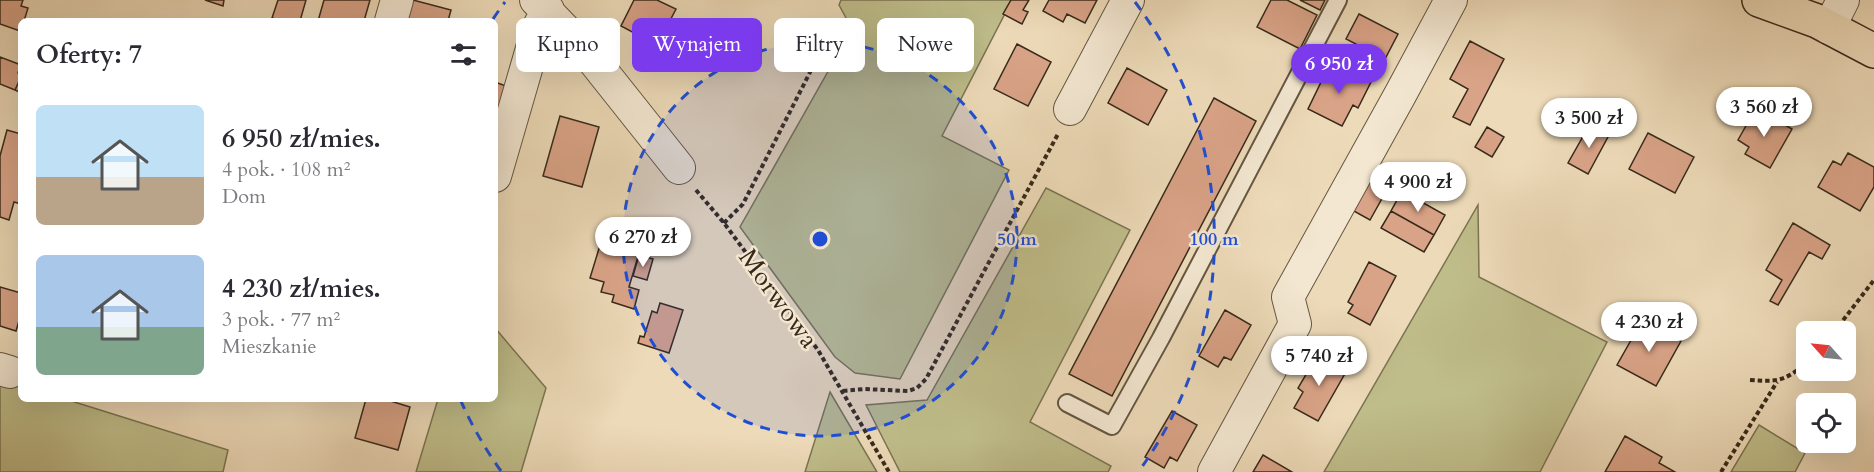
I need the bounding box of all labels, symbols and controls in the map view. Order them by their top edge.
chip: Kupno [516,18,620,72]
chip: Wynajem [632,18,762,72]
chip: Filtry [774,18,865,72]
chip: Nowe [877,18,974,72]
text: Oferty: 7 [36,37,142,72]
icon: filters [447,38,480,71]
pin: 6 950 zł [1277,44,1401,95]
text: 6 950 zł [1305,50,1373,77]
pin: 3 560 zł [1702,87,1826,138]
text: 3 560 zł [1730,93,1798,120]
pin: 3 500 zł [1527,98,1651,149]
text: 3 500 zł [1555,104,1623,131]
text: 6 950 zł/mies. [222,121,381,156]
icon: home [84,129,156,201]
text: 4 pok. · 108 m² [222,156,350,183]
pin: 4 900 zł [1356,162,1480,213]
text: 4 900 zł [1384,168,1452,195]
text: Dom [222,183,266,210]
pin: 6 270 zł [581,217,705,268]
text: 6 270 zł [609,223,677,250]
text: 50 m [997,227,1037,252]
text: 100 m [1189,227,1239,252]
centre of rings [810,229,830,249]
street label: Morwowa [731,241,827,355]
text: 4 230 zł/mies. [222,271,381,306]
icon: home [84,279,156,351]
pin: 4 230 zł [1587,302,1711,353]
text: 3 pok. · 77 m² [222,306,340,333]
text: 4 230 zł [1615,308,1683,335]
north arrow [1796,321,1856,381]
map controls [1796,321,1856,453]
text: Mieszkanie [222,333,317,360]
pin: 5 740 zł [1257,336,1381,387]
text: 5 740 zł [1285,342,1353,369]
button: locate [1796,393,1856,453]

